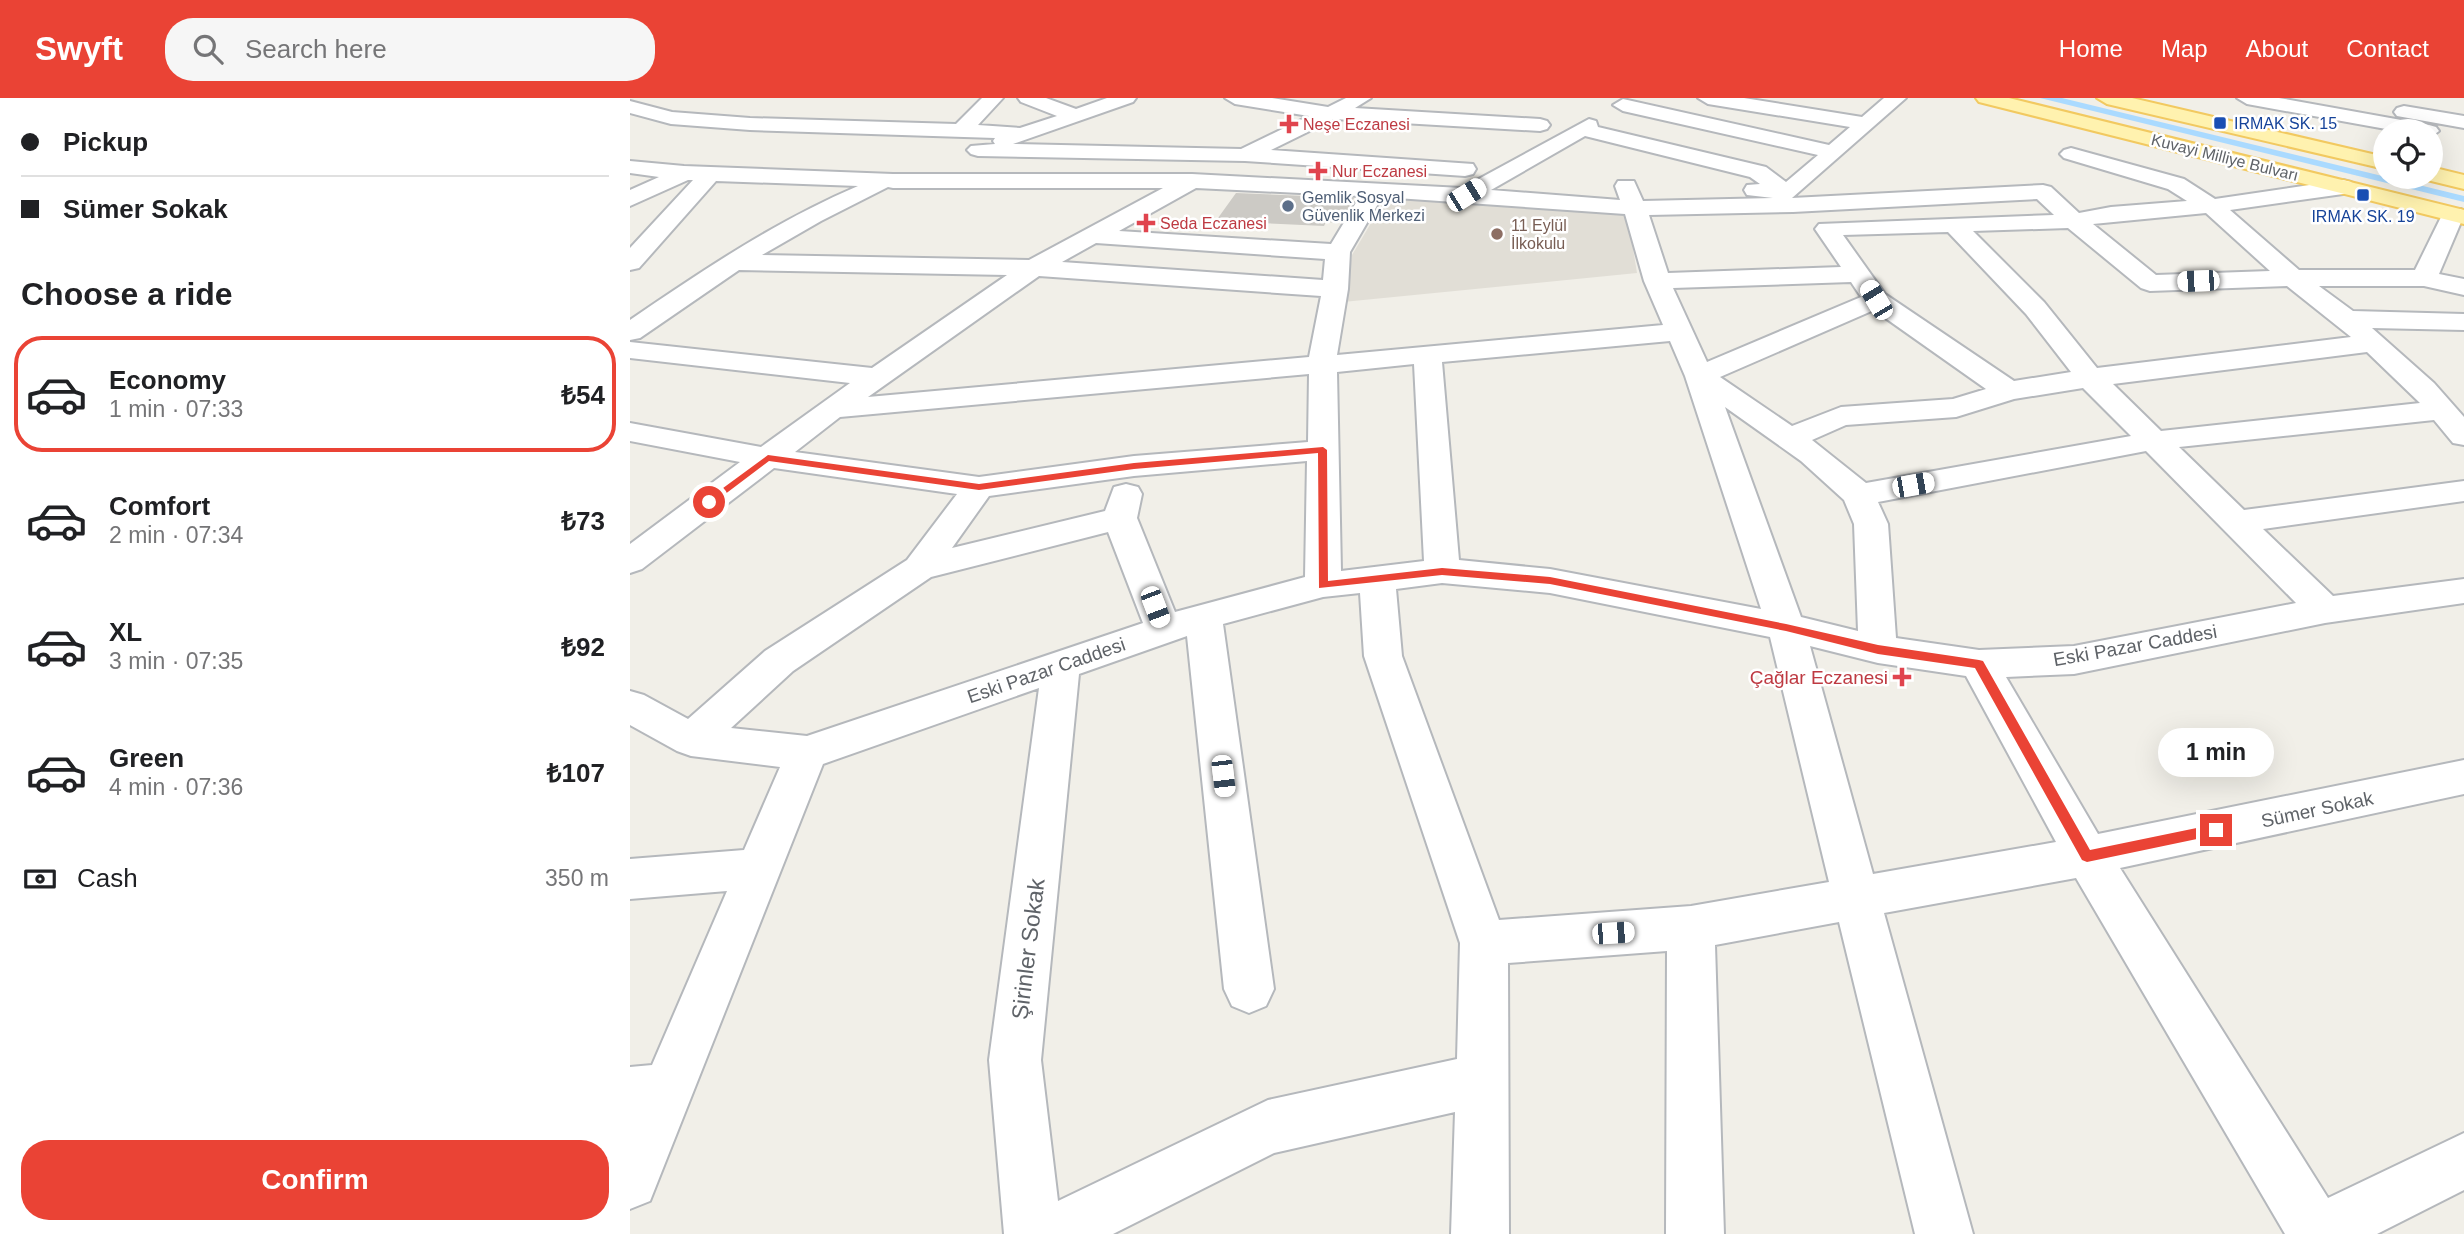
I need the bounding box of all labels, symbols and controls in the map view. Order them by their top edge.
search box [165,18,655,81]
text: Swyft [35,30,123,67]
icon: search [189,30,227,68]
text: Search here [245,34,387,64]
text: Home [2059,35,2123,62]
text: Map [2161,35,2208,62]
text: About [2246,35,2308,62]
text: Contact [2346,35,2429,62]
marker: IRMAK SK. 15 [2212,115,2228,131]
place label: IRMAK SK. 15 [2234,115,2337,132]
marker: Neşe Eczanesi [1281,116,1297,132]
place label: Neşe Eczanesi [1303,116,1410,133]
map controls [2373,119,2443,189]
button: locate [2373,119,2443,189]
text: Pickup [63,127,148,157]
street label: Kuvayi Milliye Bulvarı [2149,131,2300,184]
marker: Nur Eczanesi [1310,163,1326,179]
place label: Nur Eczanesi [1332,163,1427,180]
car [1443,175,1490,215]
marker: IRMAK SK. 19 [2355,187,2371,203]
place label: Gemlik Sosyal Güvenlik Merkezi [1302,189,1425,224]
text: Sümer Sokak [63,194,228,224]
marker: Gemlik Sosyal Güvenlik Merkezi [1280,198,1296,214]
place label: IRMAK SK. 19 [2311,208,2415,225]
marker: Seda Eczanesi [1138,215,1154,231]
place label: Seda Eczanesi [1160,215,1267,232]
place label: 11 Eylül İlkokulu [1511,217,1567,252]
marker: 11 Eylül İlkokulu [1489,226,1505,242]
car [2177,270,2220,292]
text: Choose a ride [21,276,233,312]
car [1857,277,1896,323]
icon: car [25,363,88,426]
text: Economy [109,365,226,395]
text: ₺54 [561,380,605,410]
text: 1 min · 07:33 [109,396,243,422]
car [1891,471,1936,499]
route start [693,486,725,518]
icon: car [25,489,88,552]
text: Comfort [109,491,210,521]
text: ₺73 [561,506,605,536]
text: 2 min · 07:34 [109,522,243,548]
car [1138,584,1173,630]
icon: car [25,615,88,678]
text: XL [109,617,142,647]
street label: Eski Pazar Caddesi [2052,621,2219,670]
text: ₺92 [561,632,605,662]
street label: Eski Pazar Caddesi [964,634,1128,707]
text: 3 min · 07:35 [109,648,243,674]
place label: Çağlar Eczanesi [1750,667,1888,688]
marker: Çağlar Eczanesi [1894,669,1910,685]
callout: 1 min [2158,728,2274,778]
text: 1 min [2186,739,2246,765]
icon: car [25,741,88,804]
text: Green [109,743,184,773]
car [1211,754,1236,798]
text: ₺107 [547,758,605,788]
text: 4 min · 07:36 [109,774,243,800]
street label: Sümer Sokak [2259,787,2376,832]
route end [2200,814,2232,846]
icon: cash [21,860,59,898]
text: Cash [77,863,138,893]
text: 350 m [545,865,609,891]
street label: Şirinler Sokak [1006,877,1050,1021]
car [1592,921,1635,945]
button: Confirm [21,1140,609,1220]

